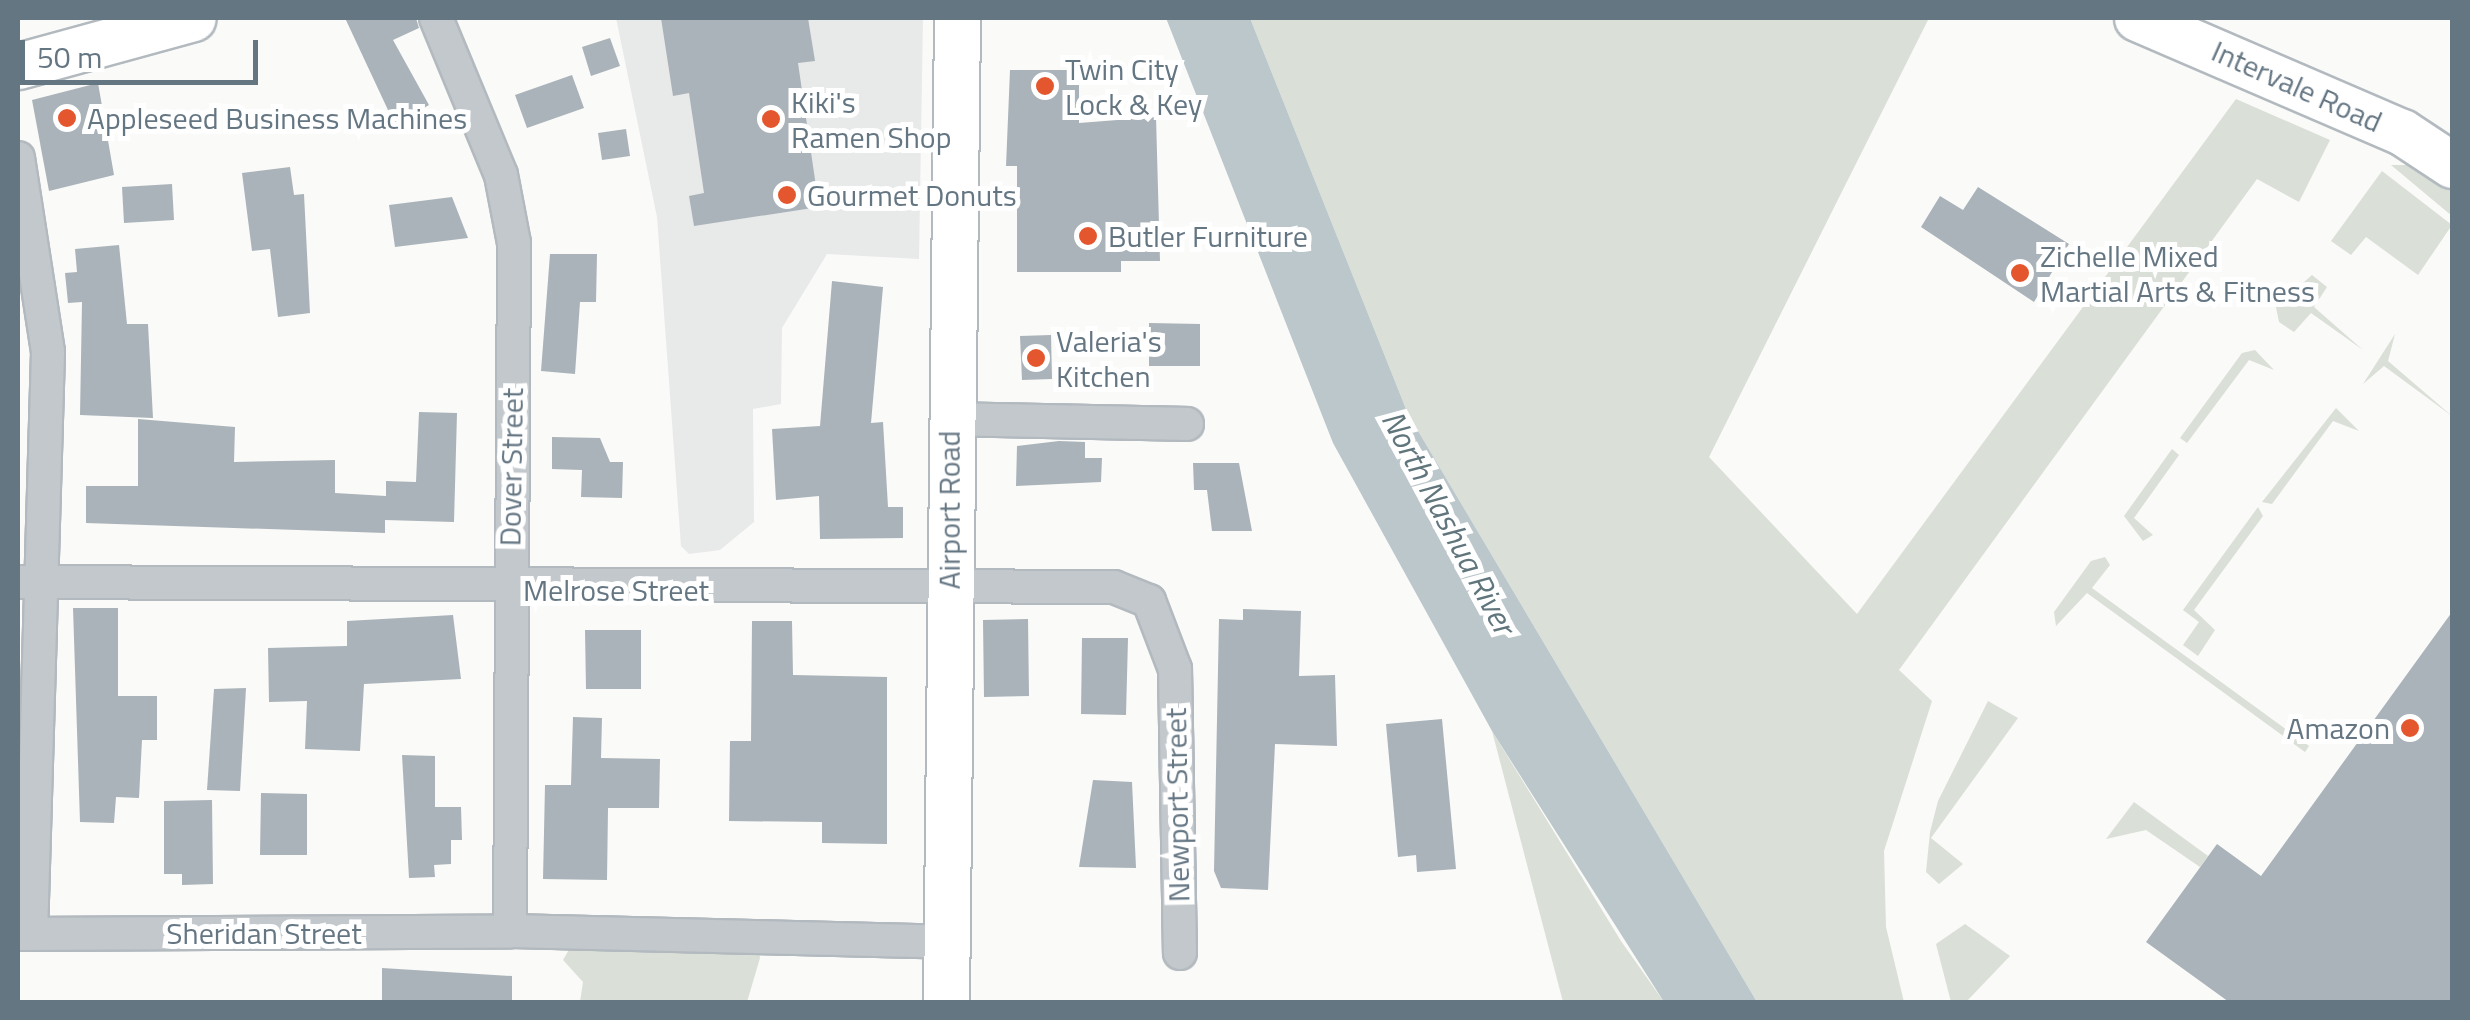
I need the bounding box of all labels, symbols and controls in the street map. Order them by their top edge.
scale bar [25,20,262,82]
street label: Intervale Road [2206,32,2388,140]
text: 50 m [37,34,102,80]
place label: Twin City Lock & Key [1065,51,1202,122]
marker: Twin City Lock & Key [1034,75,1056,97]
place label: Kiki's Ramen Shop [791,84,951,154]
place label: Appleseed Business Machines [87,100,467,136]
marker: Appleseed Business Machines [56,107,78,129]
marker: Kiki's Ramen Shop [760,108,782,130]
place label: Gourmet Donuts [807,177,1017,213]
marker: Gourmet Donuts [776,184,798,206]
place label: Butler Furniture [1108,218,1308,254]
marker: Butler Furniture [1077,225,1099,247]
place label: Zichelle Mixed Martial Arts & Fitness [2040,238,2315,308]
marker: Zichelle Mixed Martial Arts & Fitness [2009,262,2031,284]
place label: Valeria's Kitchen [1056,323,1162,394]
marker: Valeria's Kitchen [1025,347,1047,369]
street label: Dover Street [492,387,530,547]
water label: North Nashua River [1374,404,1524,640]
street label: Airport Road [931,431,967,589]
street label: Melrose Street [523,572,709,608]
street label: Newport Street [1157,707,1197,903]
place label: Amazon [2287,710,2390,746]
marker: Amazon [2399,717,2421,739]
street label: Sheridan Street [166,915,362,951]

